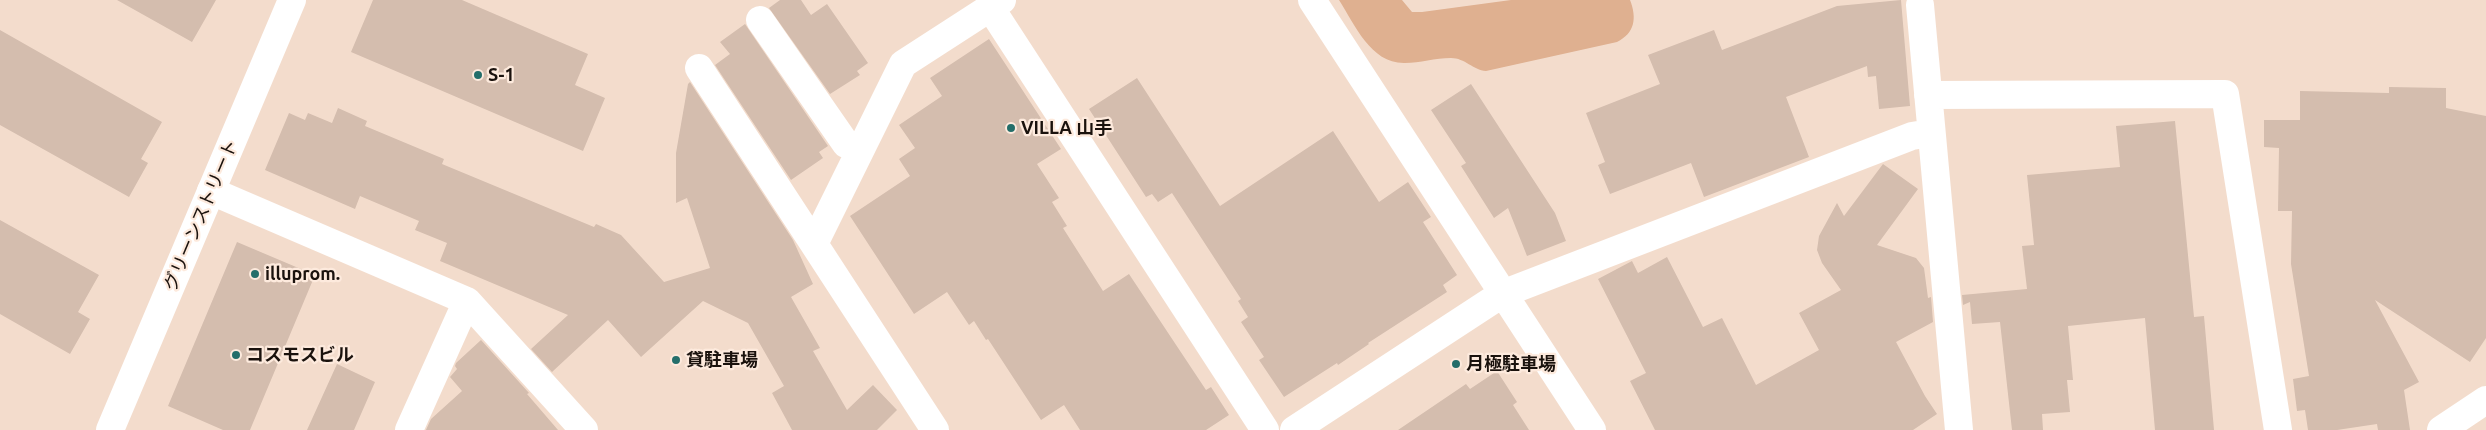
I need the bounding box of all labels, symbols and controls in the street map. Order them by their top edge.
place label: S-1 [488,64,515,86]
marker: S-1 [472,69,484,81]
place label: VILLA 山手 [1021,117,1112,139]
marker: VILLA 山手 [1005,122,1017,134]
street label: グリーンストリート [159,136,243,294]
place label: illuprom. [265,263,340,285]
marker: illuprom. [249,268,261,280]
place label: コスモスビル [246,344,354,366]
marker: コスモスビル [230,349,242,361]
place label: 貸駐車場 [686,349,758,371]
place label: 月極駐車場 [1466,353,1556,375]
marker: 貸駐車場 [670,354,682,366]
marker: 月極駐車場 [1450,358,1462,370]

